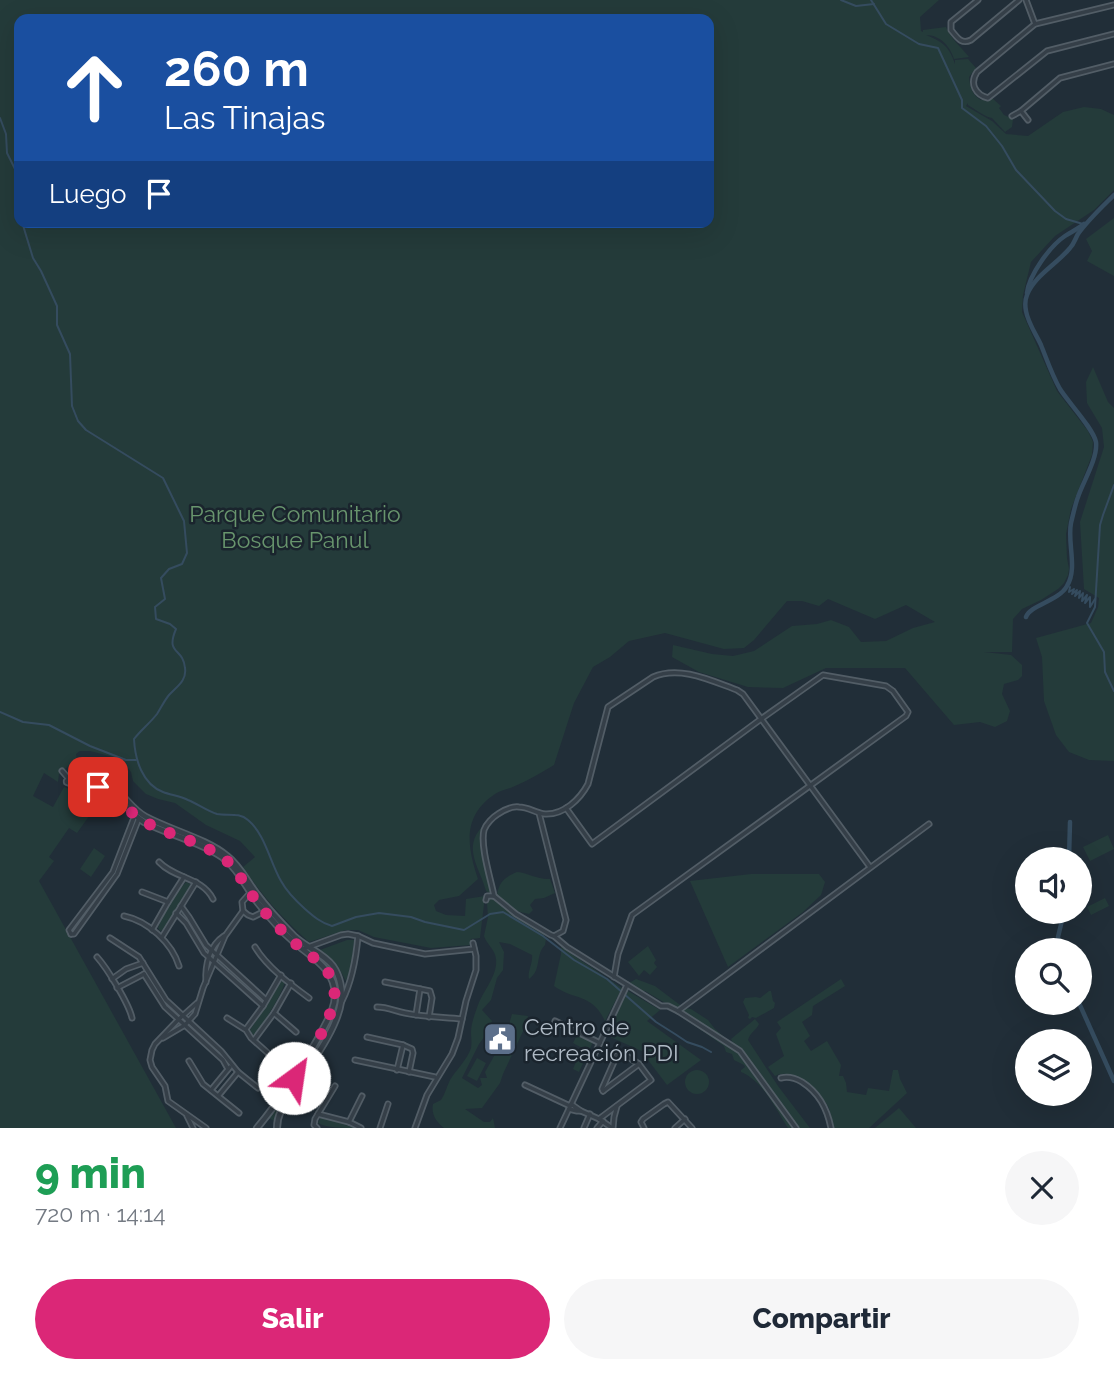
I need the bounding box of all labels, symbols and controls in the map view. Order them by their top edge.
text: 260 m [164,40,309,97]
icon: ahead [49,42,140,133]
text: Las Tinajas [164,99,325,136]
icon: arrive [140,175,178,213]
text: Luego [49,179,126,209]
park label: Parque Comunitario Bosque Panul [189,500,401,553]
pin [68,757,128,817]
icon: arrive [79,768,117,806]
map controls [1015,847,1092,1106]
button: sound [1015,847,1092,924]
button: search [1015,938,1092,1015]
place label: Centro de recreación PDI [524,1013,679,1066]
public building icon: Centro de recreación PDI [481,1020,519,1058]
button: layers [1015,1029,1092,1106]
position arrow [257,1041,331,1115]
text: 9 min [35,1149,146,1198]
button: close [1005,1151,1079,1225]
text: 720 m · 14:14 [35,1200,166,1227]
button: Salir [35,1279,550,1359]
button: Compartir [564,1279,1079,1359]

